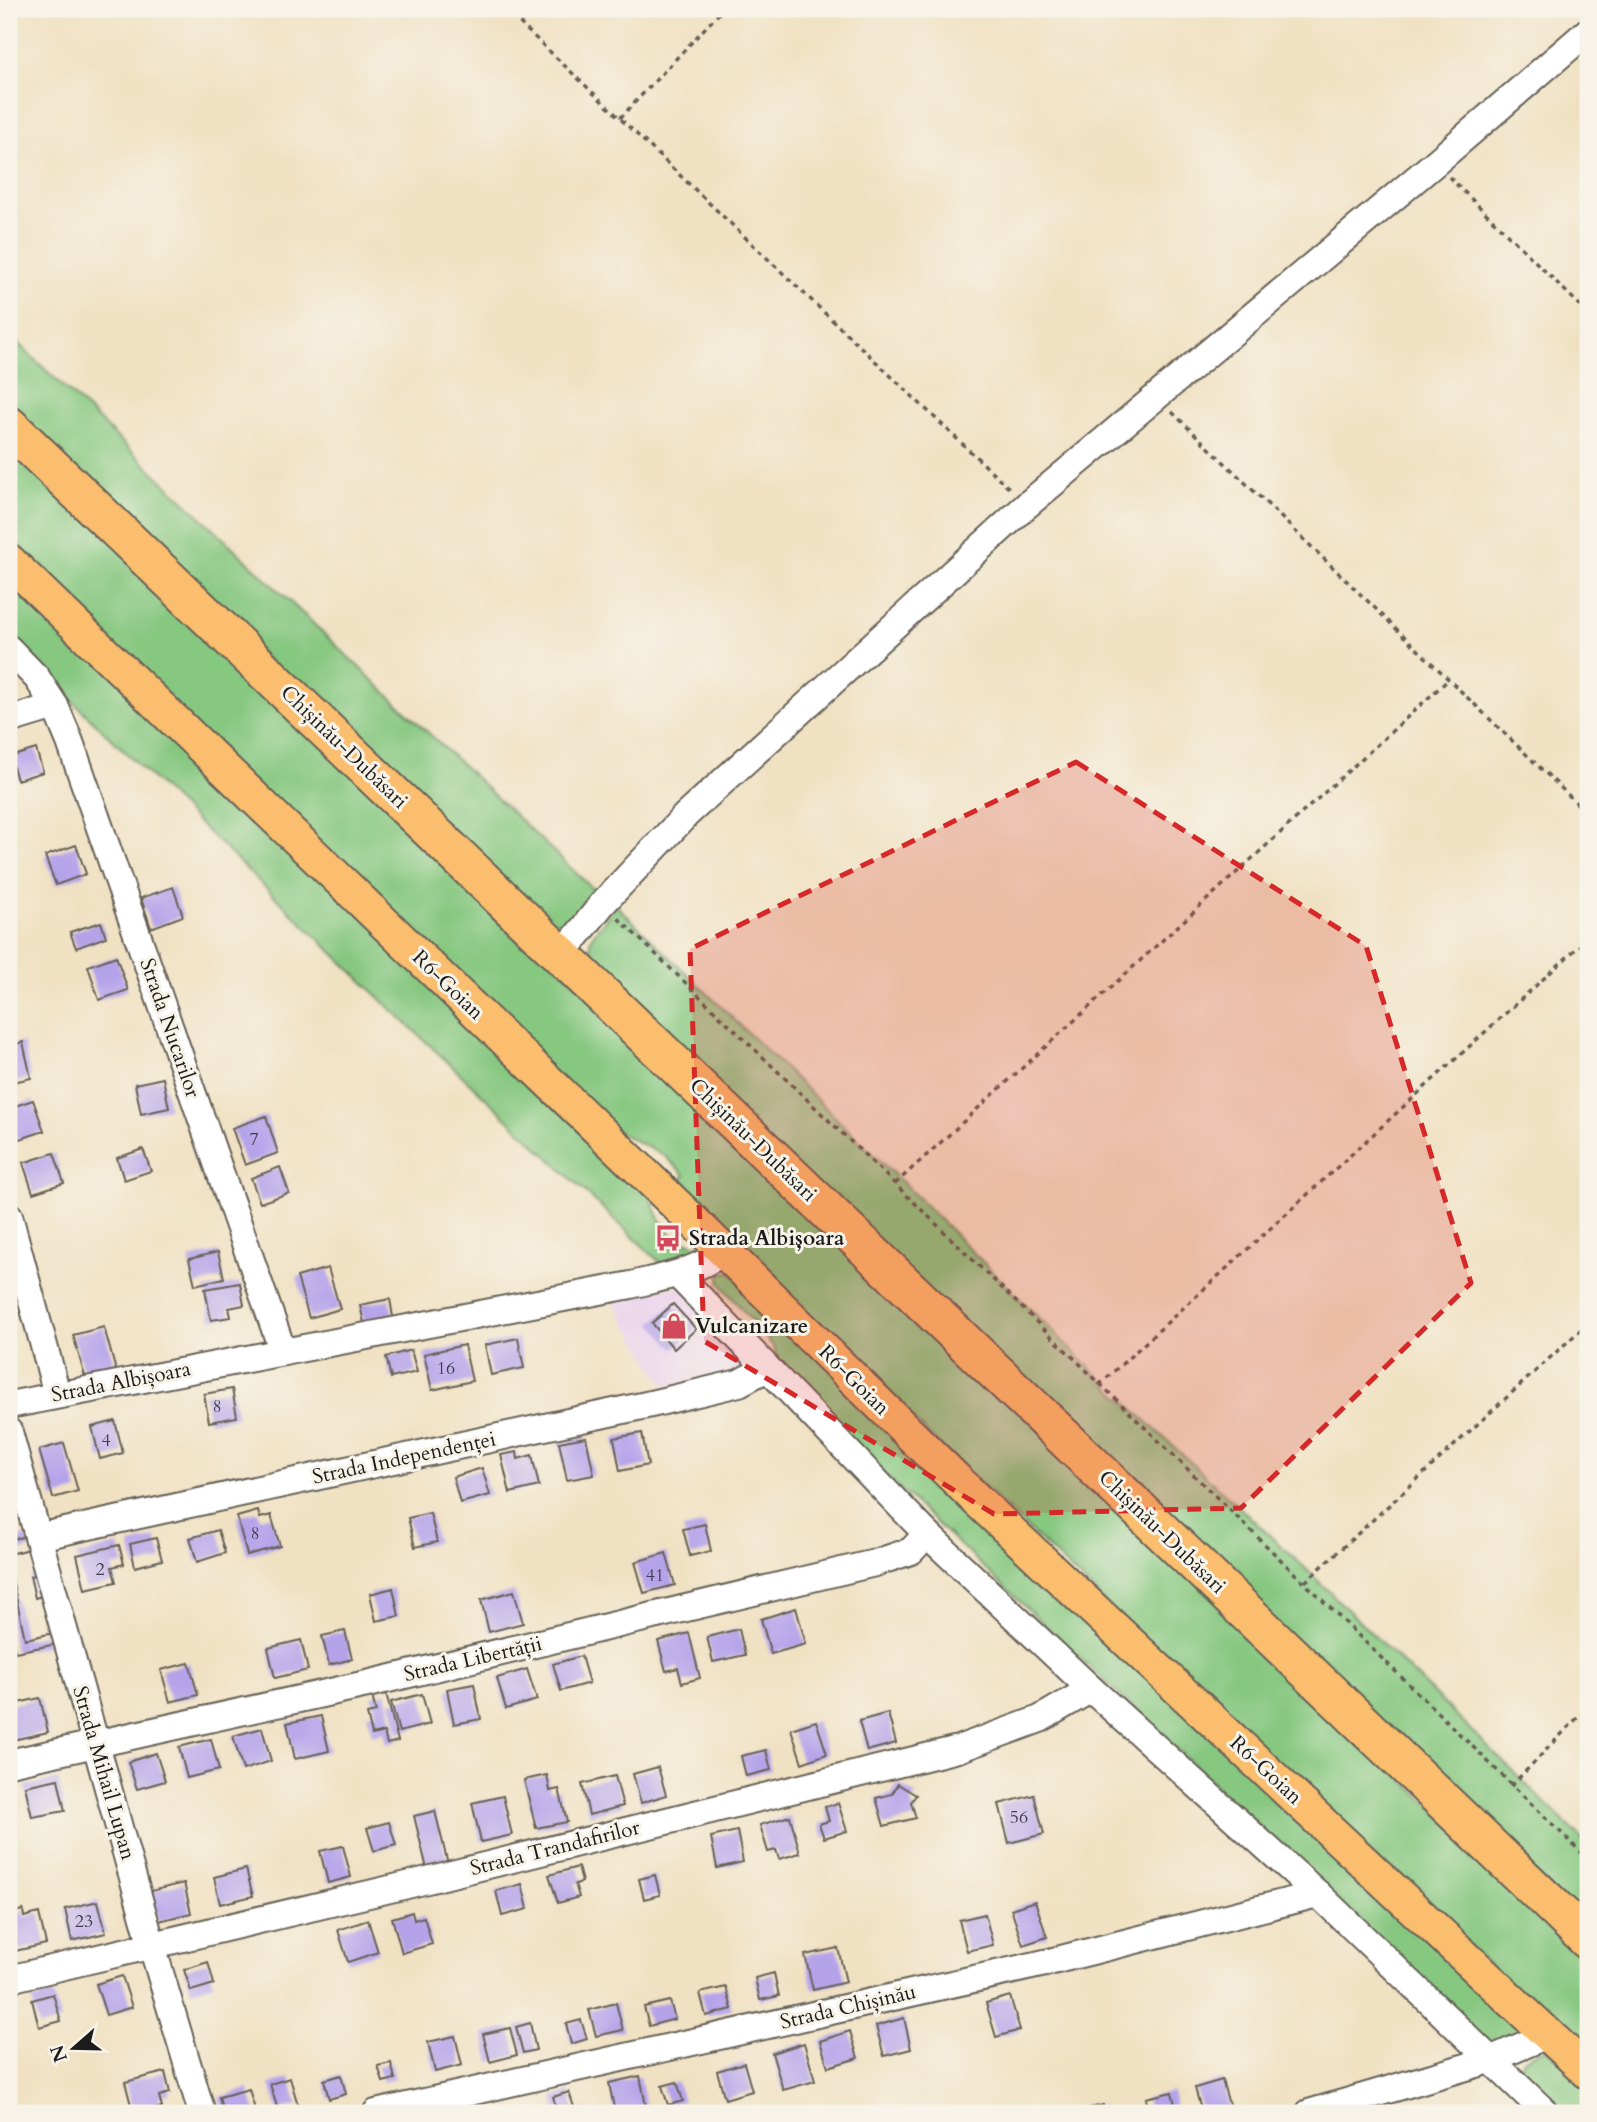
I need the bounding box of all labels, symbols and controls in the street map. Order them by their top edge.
street label: Chișinău-Dubăsari [274,679,414,815]
street label: R6-Goian [406,943,490,1027]
street label: Strada Nucarilor [133,954,208,1102]
street label: Chișinău-Dubăsari [683,1072,823,1208]
house number: 7 [249,1127,259,1152]
bus stop icon: Strada Albișoara [653,1223,683,1253]
place label: Strada Albișoara [689,1224,845,1253]
shop icon: Vulcanizare [659,1311,689,1341]
place label: Vulcanizare [695,1312,808,1341]
street label: R6-Goian [812,1338,896,1422]
street label: Strada Albișoara [49,1354,193,1410]
house number: 16 [437,1356,455,1381]
house number: 8 [212,1394,222,1419]
street label: Strada Independenței [310,1424,499,1492]
house number: 4 [101,1428,111,1453]
street label: Chișinău-Dubăsari [1092,1464,1232,1600]
house number: 8 [250,1521,260,1546]
house number: 2 [95,1557,105,1582]
house number: 41 [646,1563,664,1588]
street label: Strada Libertății [401,1629,545,1689]
street label: Strada Mihail Lupan [65,1683,143,1863]
street label: R6-Goian [1223,1729,1309,1811]
house number: 56 [1010,1805,1028,1830]
street label: Strada Trandafirilor [467,1813,643,1883]
house number: 23 [75,1909,93,1934]
street label: Strada Chișinău [777,1977,919,2037]
north arrow [38,2014,108,2084]
text: N [44,2041,74,2066]

